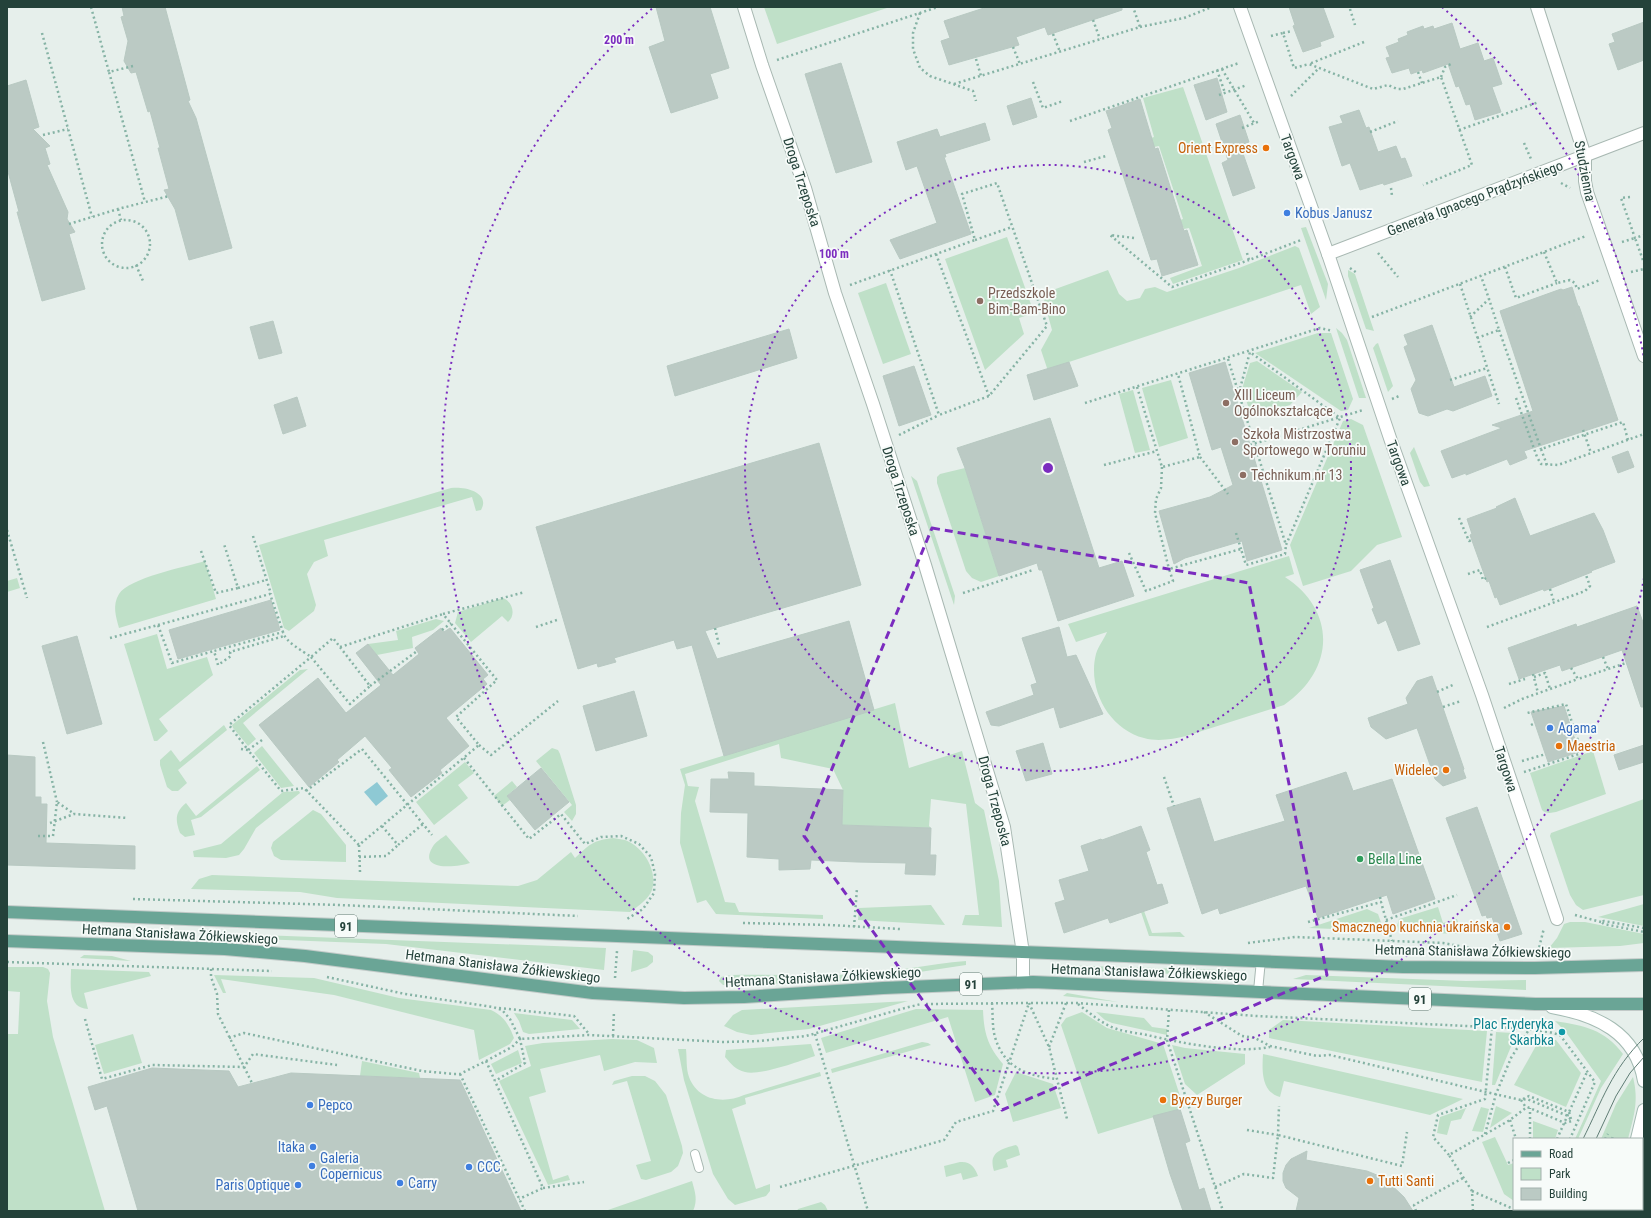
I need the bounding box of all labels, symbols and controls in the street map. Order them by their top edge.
text: 200 m [604,33,634,47]
street label: Targowa [1277,132,1309,182]
street label: Droga Trzeposka [780,135,824,229]
street label: Studzienna [1571,139,1599,203]
place label: Orient Express [1178,140,1258,156]
marker: Orient Express [1261,143,1271,153]
street label: Generała Ignacego Prądzyńskiego [1385,157,1565,239]
place label: Kobus Janusz [1295,205,1372,221]
marker: Kobus Janusz [1282,208,1292,218]
text: 100 m [819,247,849,261]
place label: Przedszkole Bim-Bam-Bino [988,285,1066,317]
marker: Przedszkole Bim-Bam-Bino [975,296,985,306]
place label: XIII Liceum Ogólnokształcące [1234,387,1333,419]
marker: XIII Liceum Ogólnokształcące [1221,398,1231,408]
place label: Szkoła Mistrzostwa Sportowego w Toruniu [1243,426,1366,458]
marker: Szkoła Mistrzostwa Sportowego w Toruniu [1230,437,1240,447]
street label: Targowa [1383,438,1415,488]
street label: Droga Trzeposka [879,444,923,538]
centre of rings [1041,461,1055,475]
place label: Technikum nr 13 [1251,467,1342,483]
marker: Technikum nr 13 [1238,470,1248,480]
place label: Agama [1558,720,1597,736]
marker: Agama [1545,723,1555,733]
place label: Maestria [1567,738,1616,754]
marker: Maestria [1554,741,1564,751]
street label: Targowa [1491,744,1521,794]
street label: Droga Trzeposka [975,754,1015,848]
place label: Widelec [1394,762,1438,778]
marker: Widelec [1441,765,1451,775]
place label: Bella Line [1368,851,1422,867]
marker: Bella Line [1355,854,1365,864]
road number: 91 [335,915,357,937]
place label: Smacznego kuchnia ukraińska [1332,919,1499,935]
street label: Hetmana Stanisława Żółkiewskiego [82,921,278,947]
marker: Smacznego kuchnia ukraińska [1502,922,1512,932]
street label: Hetmana Stanisława Żółkiewskiego [1375,941,1571,961]
street label: Hetmana Stanisława Żółkiewskiego [405,946,601,986]
street label: Hetmana Stanisława Żółkiewskiego [1051,961,1247,983]
street label: Hetmana Stanisława Żółkiewskiego [725,964,921,990]
road number: 91 [960,973,982,995]
road number: 91 [1409,988,1431,1010]
place label: Plac Fryderyka Skarbka [1473,1016,1554,1048]
marker: Plac Fryderyka Skarbka [1557,1027,1567,1037]
place label: Byczy Burger [1171,1092,1242,1108]
marker: Byczy Burger [1158,1095,1168,1105]
place label: Pepco [318,1097,353,1113]
marker: Pepco [305,1100,315,1110]
legend [1513,1138,1643,1210]
place label: Itaka [278,1139,305,1155]
marker: Itaka [308,1142,318,1152]
text: Road [1549,1147,1573,1161]
place label: Galeria Copernicus [320,1150,382,1182]
place label: CCC [477,1159,501,1175]
marker: Galeria Copernicus [307,1161,317,1171]
marker: CCC [464,1162,474,1172]
text: Park [1549,1167,1571,1181]
place label: Tutti Santi [1378,1173,1434,1189]
place label: Carry [408,1175,437,1191]
marker: Tutti Santi [1365,1176,1375,1186]
place label: Paris Optique [216,1177,290,1193]
marker: Carry [395,1178,405,1188]
marker: Paris Optique [293,1180,303,1190]
text: Building [1549,1187,1587,1201]

